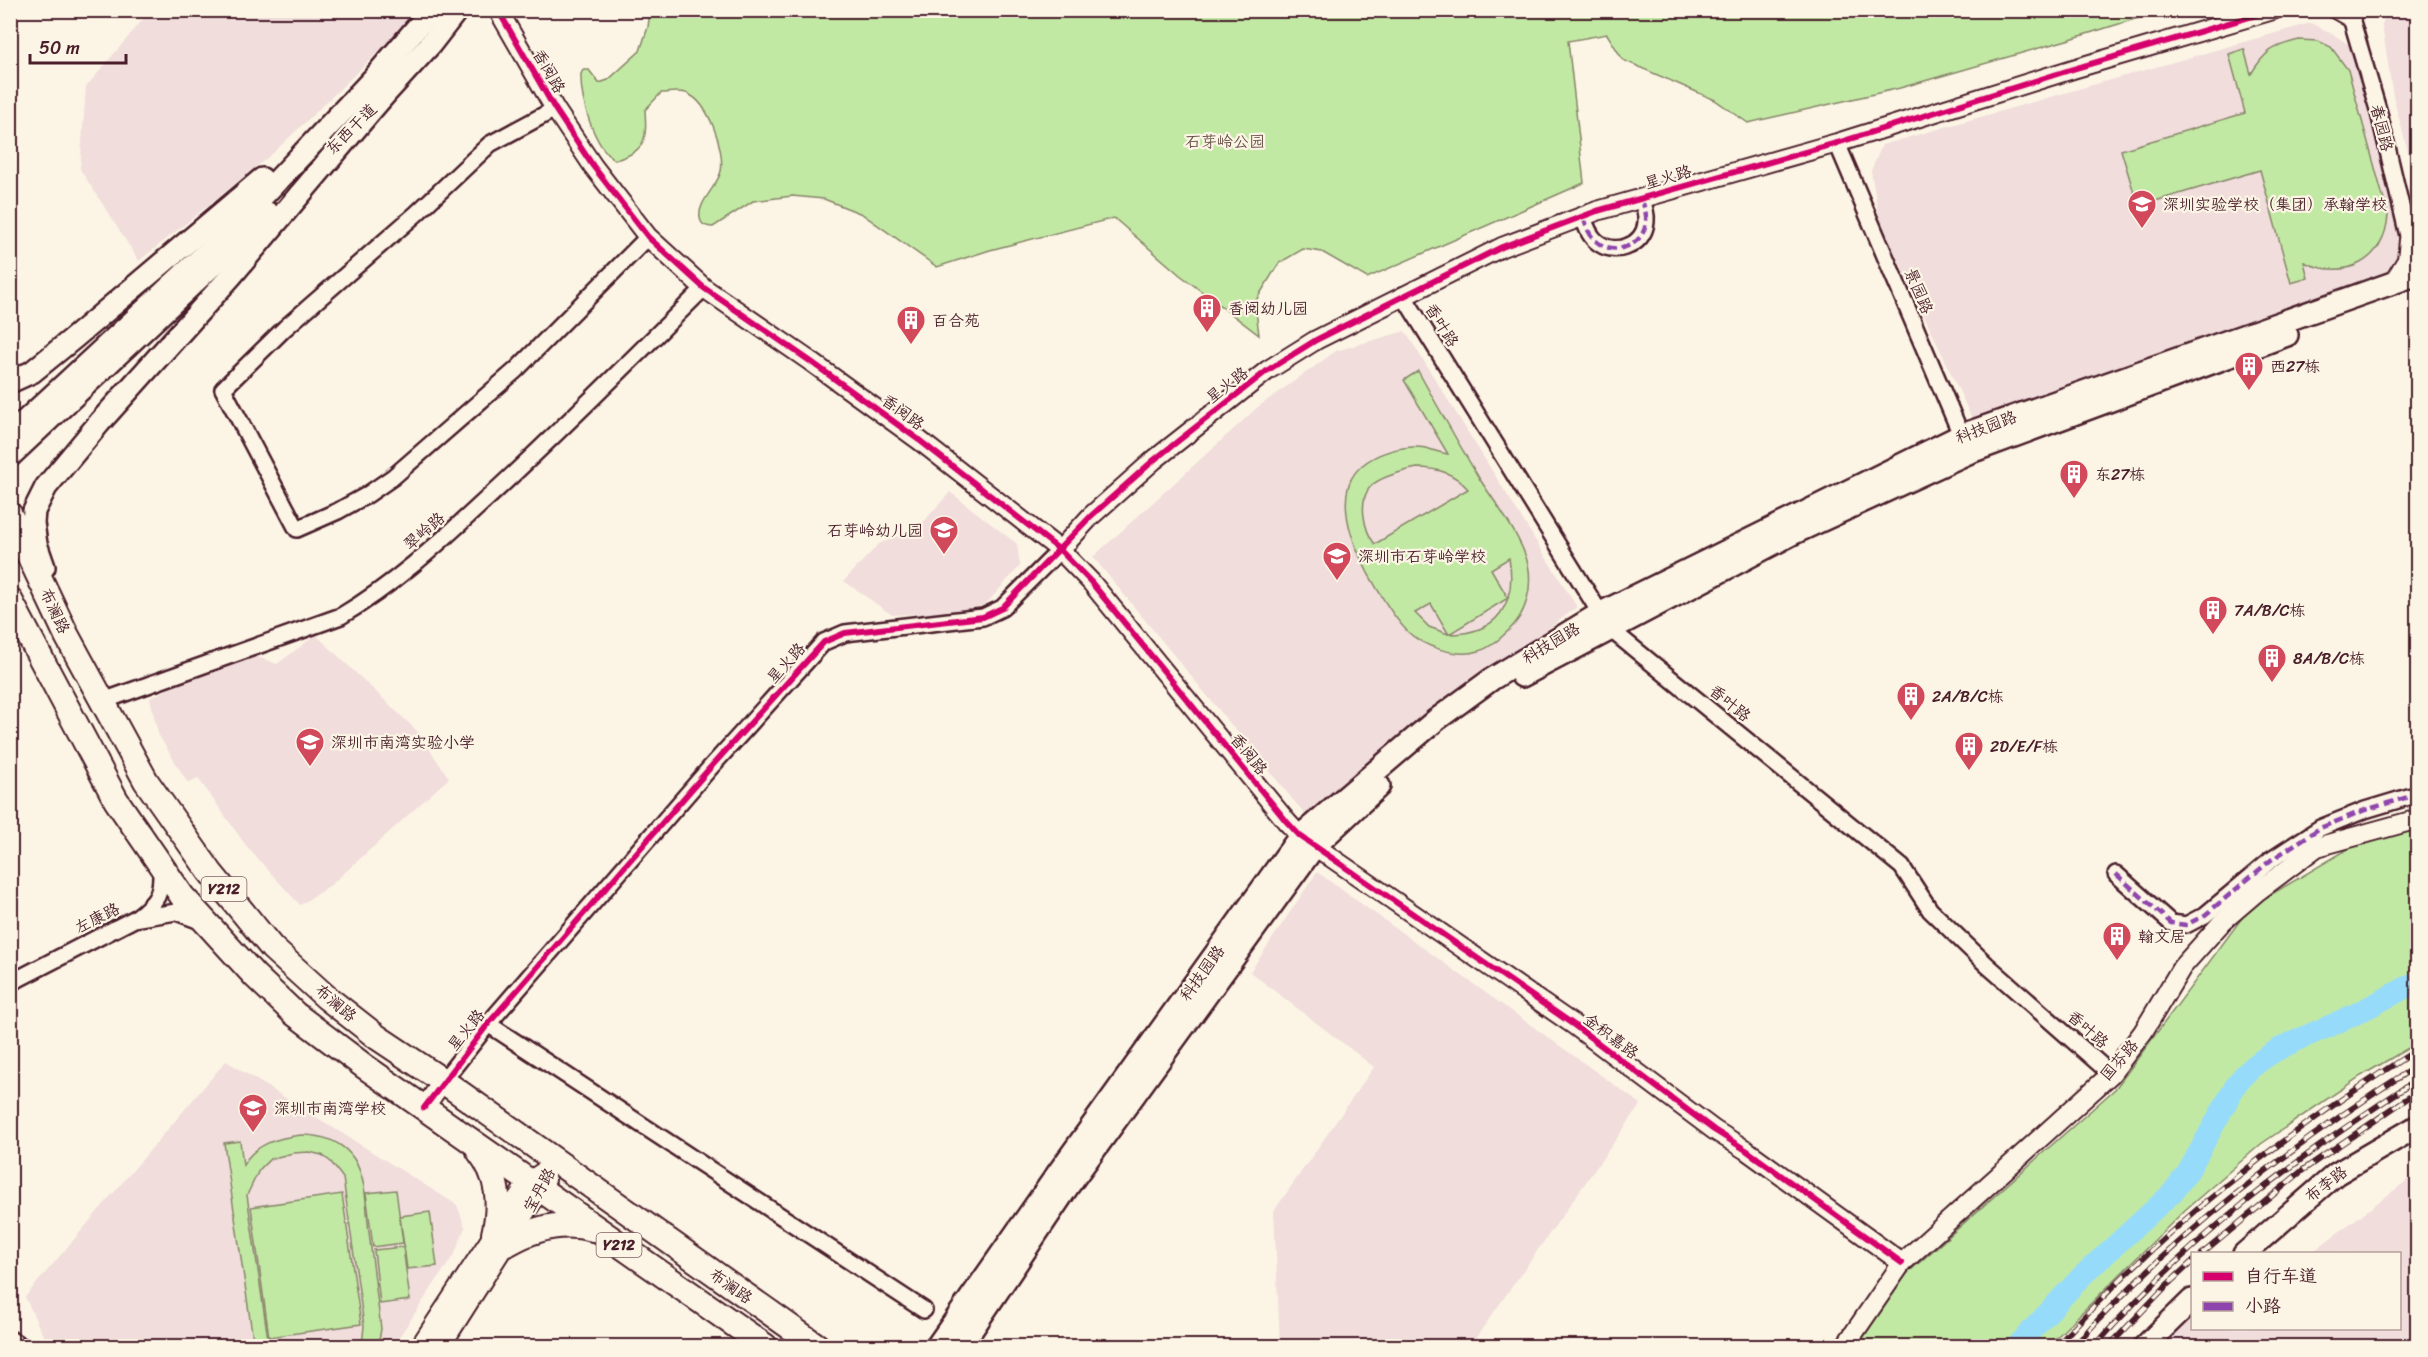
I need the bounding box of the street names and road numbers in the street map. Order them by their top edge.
street label: 香阅路 [524,43,574,99]
street label: 东西干道 [318,96,384,162]
street label: 春园路 [2362,101,2402,155]
street label: 星火路 [1641,156,1695,198]
street label: 景园路 [1896,263,1942,319]
street label: 香叶路 [1417,297,1467,353]
street label: 星火路 [1199,359,1255,411]
street label: 香阅路 [875,386,931,438]
street label: 科技园路 [1951,402,2021,452]
street label: 翠岭路 [396,504,452,558]
street label: 布澜路 [32,583,78,639]
street label: 科技园路 [1516,614,1586,672]
street label: 星火路 [759,635,813,691]
street label: 香叶路 [1702,677,1758,729]
street label: 香阅路 [1223,726,1275,782]
road number: Y212 [202,877,246,901]
street label: 左康路 [69,894,125,942]
street label: 科技园路 [1171,939,1233,1007]
street label: 布澜路 [308,976,364,1030]
street label: 星火路 [440,1002,492,1058]
street label: 香叶路 [2060,1002,2116,1056]
street label: 金积嘉路 [1577,1005,1645,1067]
street label: 国芬路 [2092,1032,2146,1088]
street label: 布李路 [2298,1158,2354,1210]
street label: 宝丹路 [515,1162,563,1218]
road number: Y212 [596,1233,642,1257]
street label: 布澜路 [703,1260,759,1312]

